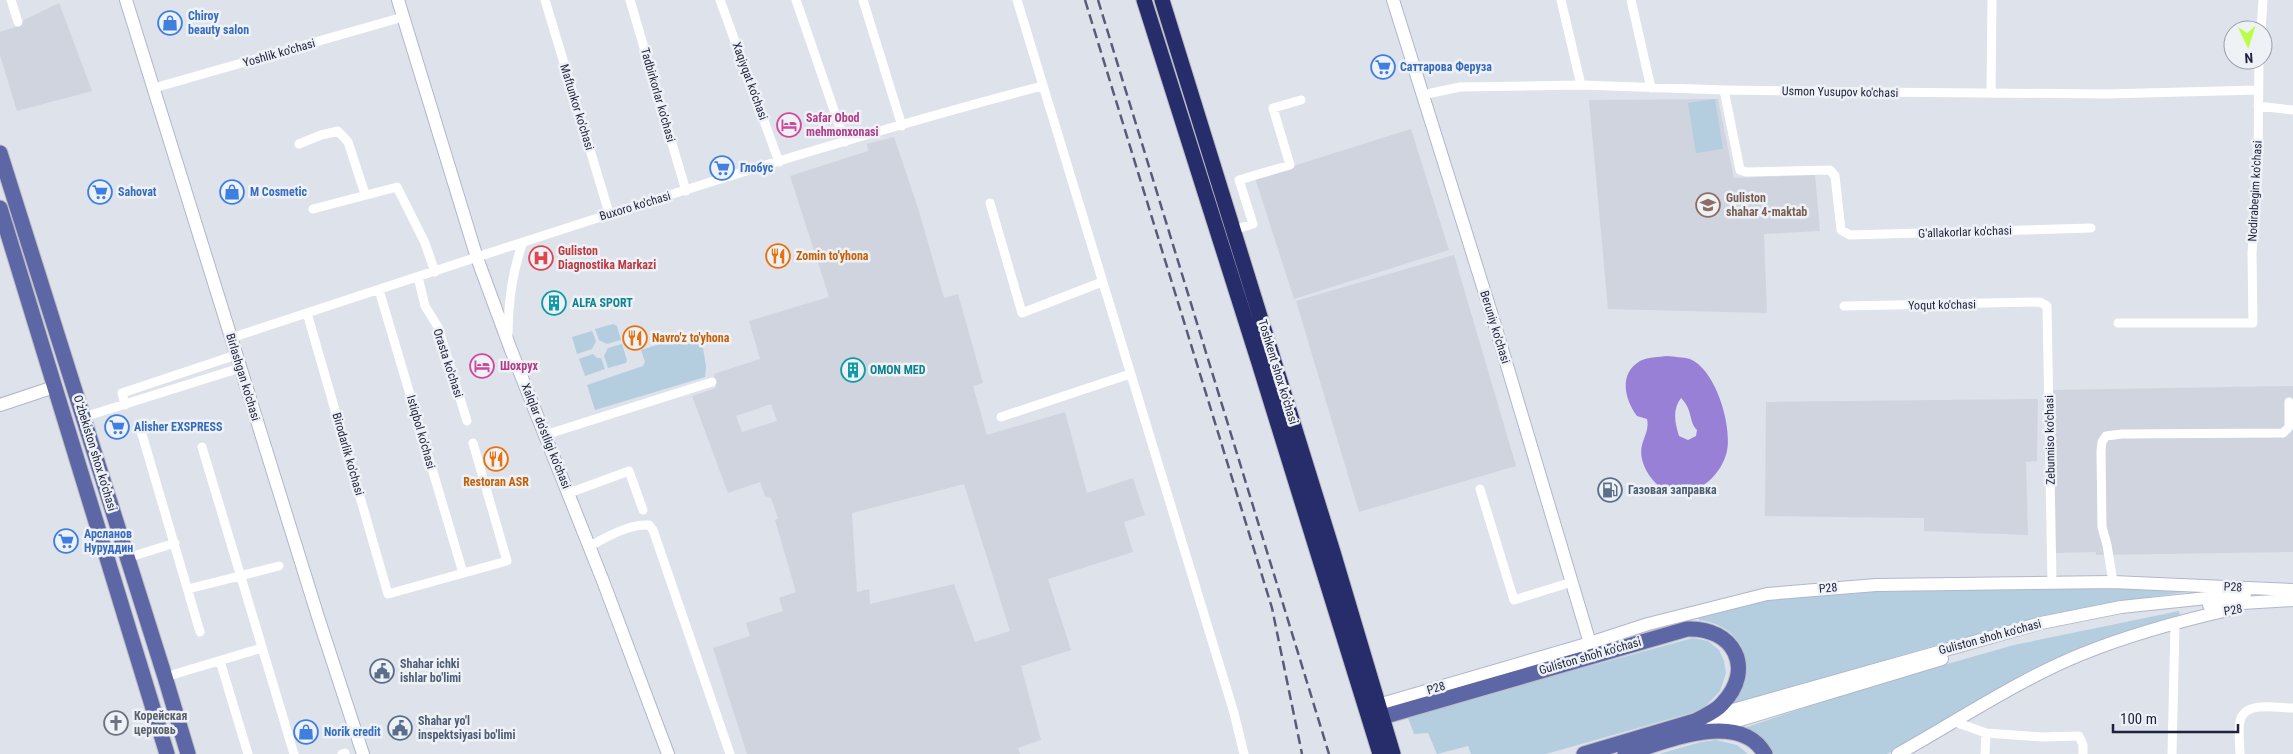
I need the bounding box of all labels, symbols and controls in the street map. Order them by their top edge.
place label: Chiroy beauty salon [188,9,249,37]
shop icon: Chiroy beauty salon [157,10,183,36]
north arrow [2223,20,2273,70]
street label: Yoshlik ko'chasi [241,36,317,70]
street label: Xaqiyqat ko'chasi [729,40,771,122]
street label: Tadbirkorlar ko'chasi [638,46,678,144]
text: N [2244,50,2254,66]
supermarket icon: Саттарова Феруза [1370,54,1396,80]
place label: Саттарова Феруза [1400,60,1492,74]
street label: Maftunkor ko'chasi [557,62,597,152]
street label: Usmon Yusupov ko'chasi [1782,84,1898,100]
place label: Safar Obod mehmonxonasi [806,111,879,139]
hotel icon: Safar Obod mehmonxonasi [776,112,802,138]
street label: Nodirabegim ko'chasi [2245,140,2265,242]
supermarket icon: Глобус [709,155,735,181]
place label: Глобус [740,161,774,175]
supermarket icon: Sahovat [87,179,113,205]
shop icon: M Cosmetic [219,179,245,205]
place label: Sahovat [118,185,157,199]
place label: M Cosmetic [250,185,307,199]
street label: Buxoro ko'chasi [598,189,672,223]
place label: Guliston shahar 4-maktab [1726,191,1807,219]
school or university icon: Guliston shahar 4-maktab [1695,192,1721,218]
street label: G'allakorlar ko'chasi [1918,223,2012,241]
restaurant icon: Zomin to'yhona [765,243,791,269]
place label: Guliston Diagnostika Markazi [558,244,656,272]
hospital icon: Guliston Diagnostika Markazi [528,245,554,271]
place label: Zomin to'yhona [796,249,869,263]
street label: Beruniy ko'chasi [1477,289,1513,365]
building icon: ALFA SPORT [541,290,567,316]
place label: ALFA SPORT [572,296,633,310]
street label: Yoqut ko'chasi [1908,297,1976,313]
street label: Toshkent shox ko'chasi [1255,318,1301,426]
restaurant icon: Navro'z to'yhona [622,325,648,351]
street label: Orasta ko'chasi [430,327,466,399]
place label: Navro'z to'yhona [652,331,730,345]
street label: Birlashgan ko'chasi [223,332,263,422]
hotel icon: Шохрух [469,353,495,379]
building icon: OMON MED [840,357,866,383]
place label: Шохрух [500,359,538,373]
place label: OMON MED [870,363,926,377]
street label: Xalqlar do'stligi ko'chasi [518,381,574,491]
street label: O'zbekiston shox ko'chasi [71,393,119,513]
street label: Istiqbol ko'chasi [404,394,438,470]
street label: Zebunniso ko'chasi [2042,395,2058,485]
street label: Birodarlik ko'chasi [329,411,367,497]
supermarket icon: Alisher EXSPRESS [104,414,130,440]
place label: Alisher EXSPRESS [134,420,223,434]
restaurant icon: Restoran ASR [483,446,509,472]
place label: Restoran ASR [463,475,529,489]
fuel station icon: Газовая заправка [1597,477,1623,503]
place label: Газовая заправка [1628,483,1717,497]
place label: Арсланов Нуруддин [84,527,133,555]
supermarket icon: Арсланов Нуруддин [53,528,79,554]
street label: Р28 [1818,580,1838,596]
street label: Р28 [2223,580,2243,594]
street label: P28 [2223,601,2243,618]
street label: Guliston shoh ko'chasi [1937,617,2043,657]
street label: Guliston shoh ko'chasi [1537,635,1643,677]
place label: Shahar ichki ishlar bo'limi [400,657,461,685]
public building icon: Shahar ichki ishlar bo'limi [369,658,395,684]
street label: Р28 [1425,679,1447,697]
scale bar [2113,702,2238,734]
place label: Корейская церковь [134,709,187,737]
church icon: Корейская церковь [103,710,129,736]
text: 100 m [2120,710,2157,728]
place label: Shahar yo'l inspektsiyasi bo'limi [418,714,515,742]
public building icon: Shahar yo'l inspektsiyasi bo'limi [387,715,413,741]
shop icon: Norik credit [293,719,319,745]
place label: Norik credit [324,725,381,739]

